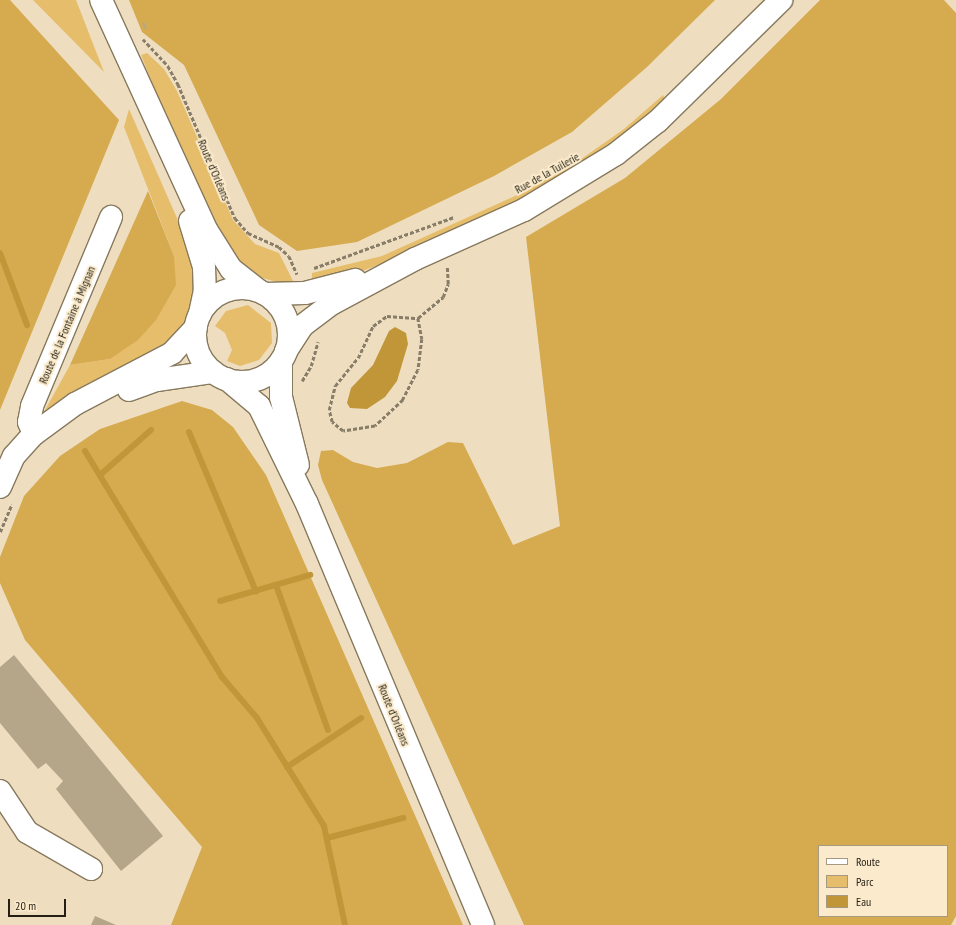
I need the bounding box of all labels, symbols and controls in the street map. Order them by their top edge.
street label: Route d'Orléans [195,137,233,203]
street label: Rue de la Tuilerie [512,149,582,197]
street label: Route de la Fontaine à Mignan [36,264,98,386]
street label: Route d'Orléans [375,682,413,748]
legend [818,845,948,917]
text: Route [856,854,880,869]
text: Parc [856,874,873,889]
scale bar [10,891,68,917]
text: Eau [856,894,871,909]
text: 20 m [15,898,36,913]

